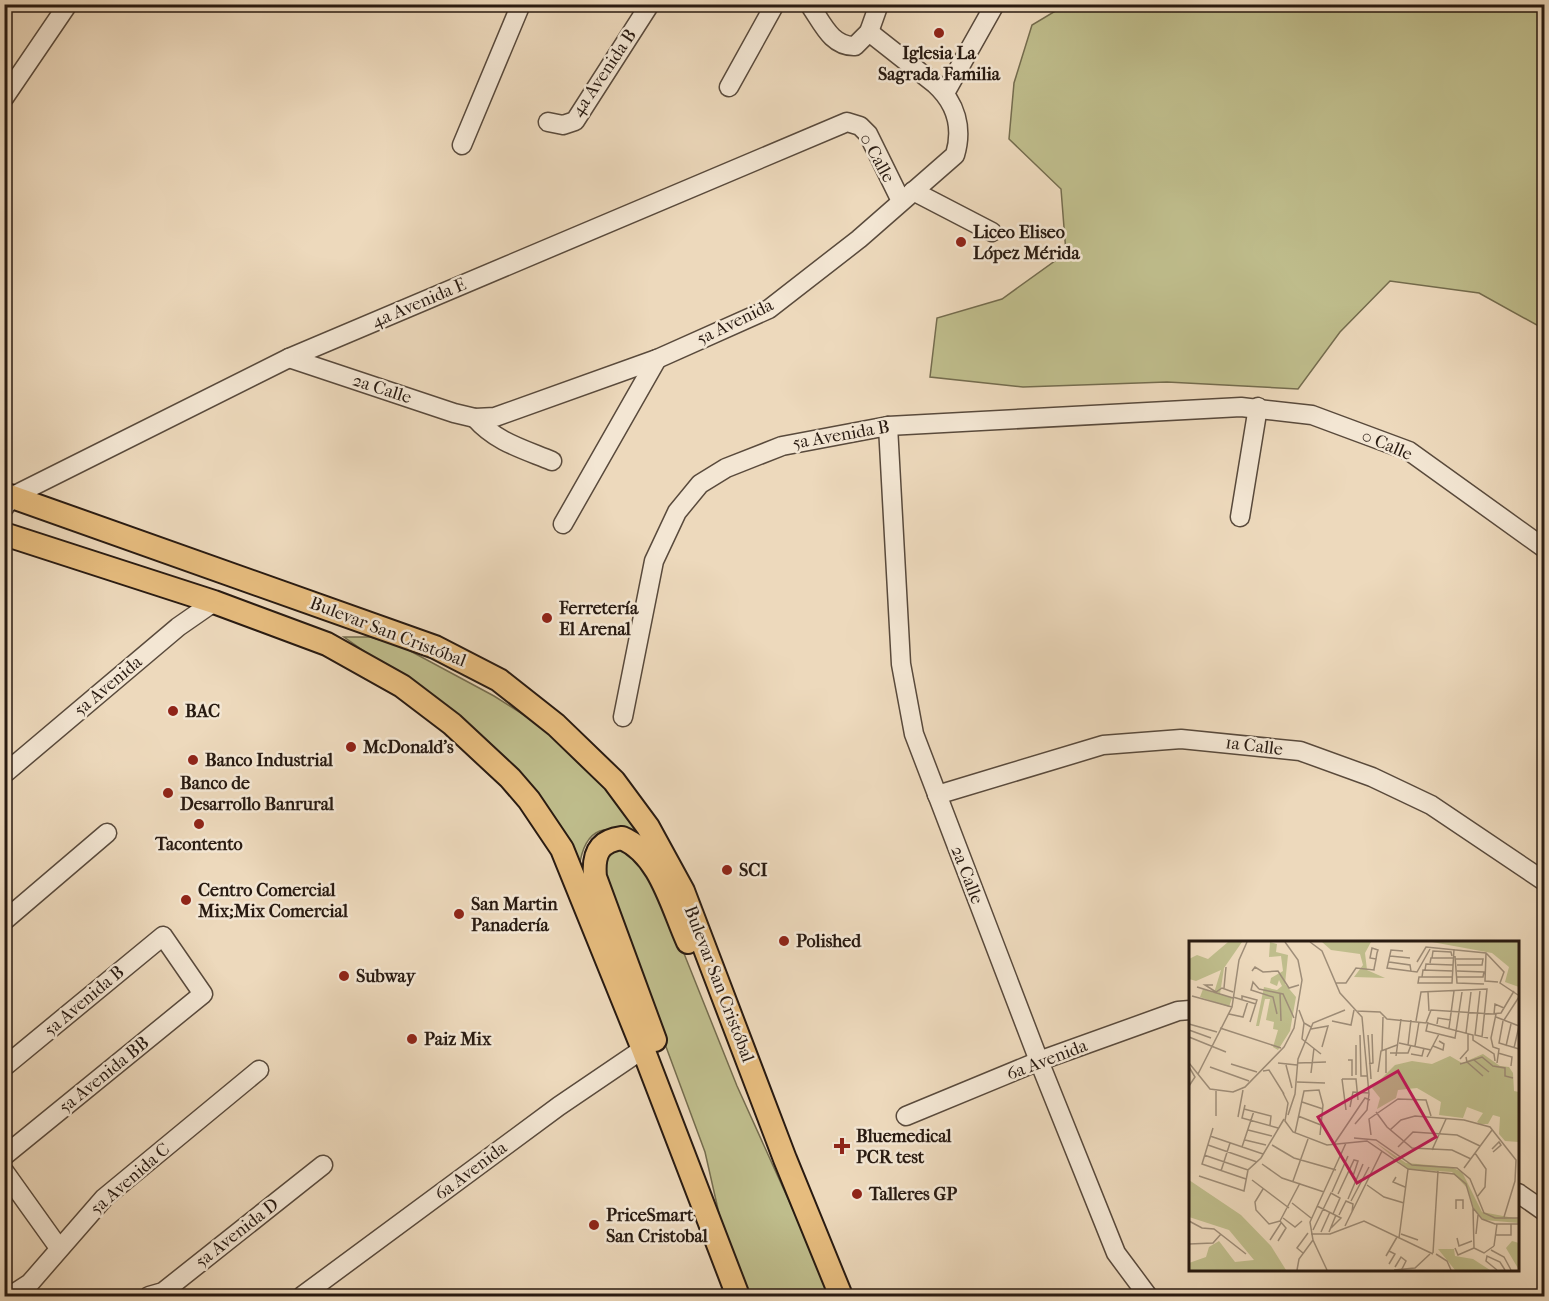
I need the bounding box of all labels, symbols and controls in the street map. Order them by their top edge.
street label: 4a Avenida B [567,25,641,121]
marker: Iglesia La Sagrada Familia [932,26,946,40]
place label: Iglesia La Sagrada Familia [878,43,1001,85]
street label: 0 Calle [855,130,899,186]
place label: Liceo Eliseo López Mérida [973,222,1080,264]
marker: Liceo Eliseo López Mérida [954,235,968,249]
street label: 4a Avenida E [369,274,469,332]
street label: 5a Avenida [693,294,777,350]
street label: 2a Calle [350,370,414,408]
street label: 5a Avenida B [791,416,891,454]
street label: 0 Calle [1359,425,1416,465]
street label: Bulevar San Cristóbal [307,592,469,672]
place label: Ferretería El Arenal [558,598,639,640]
marker: Ferretería El Arenal [540,611,554,625]
street label: 5a Avenida [70,651,147,721]
place label: BAC [185,701,220,722]
marker: BAC [166,704,180,718]
street label: 1a Calle [1224,732,1284,760]
place label: McDonald's [362,737,454,758]
marker: McDonald's [344,740,358,754]
place label: Banco Industrial [205,750,334,771]
marker: Banco Industrial [186,753,200,767]
place label: Banco de Desarrollo Banrural [180,773,335,815]
marker: Banco de Desarrollo Banrural [161,786,175,800]
marker: Tacontento [192,817,206,831]
place label: Tacontento [154,834,243,855]
street label: 2a Calle [946,843,988,907]
place label: SCI [739,860,767,881]
marker: SCI [720,863,734,877]
place label: Centro Comercial Mix;Mix Comercial [197,880,349,922]
marker: Centro Comercial Mix;Mix Comercial [179,893,193,907]
place label: San Martin Panadería [471,894,558,936]
street label: Bulevar San Cristóbal [679,903,759,1065]
marker: San Martin Panadería [452,907,466,921]
place label: Polished [796,931,862,952]
marker: Polished [777,934,791,948]
inset map [1189,941,1519,1271]
street label: 5a Avenida B [40,961,128,1041]
place label: Subway [356,966,417,987]
marker: Subway [337,969,351,983]
place label: Paiz Mix [424,1029,492,1050]
street label: 5a Avenida BB [55,1032,153,1118]
marker: Paiz Mix [405,1032,419,1046]
street label: 6a Avenida [1004,1035,1091,1085]
place label: Bluemedical PCR test [856,1126,953,1168]
street label: 6a Avenida [431,1137,512,1205]
marker: Bluemedical PCR test [833,1137,851,1155]
street label: 5a Avenida C [86,1139,174,1219]
place label: Talleres GP [868,1184,957,1205]
marker: Talleres GP [850,1187,864,1201]
street label: 5a Avenida D [191,1194,283,1272]
place label: PriceSmart San Cristobal [606,1205,709,1247]
marker: PriceSmart San Cristobal [587,1218,601,1232]

